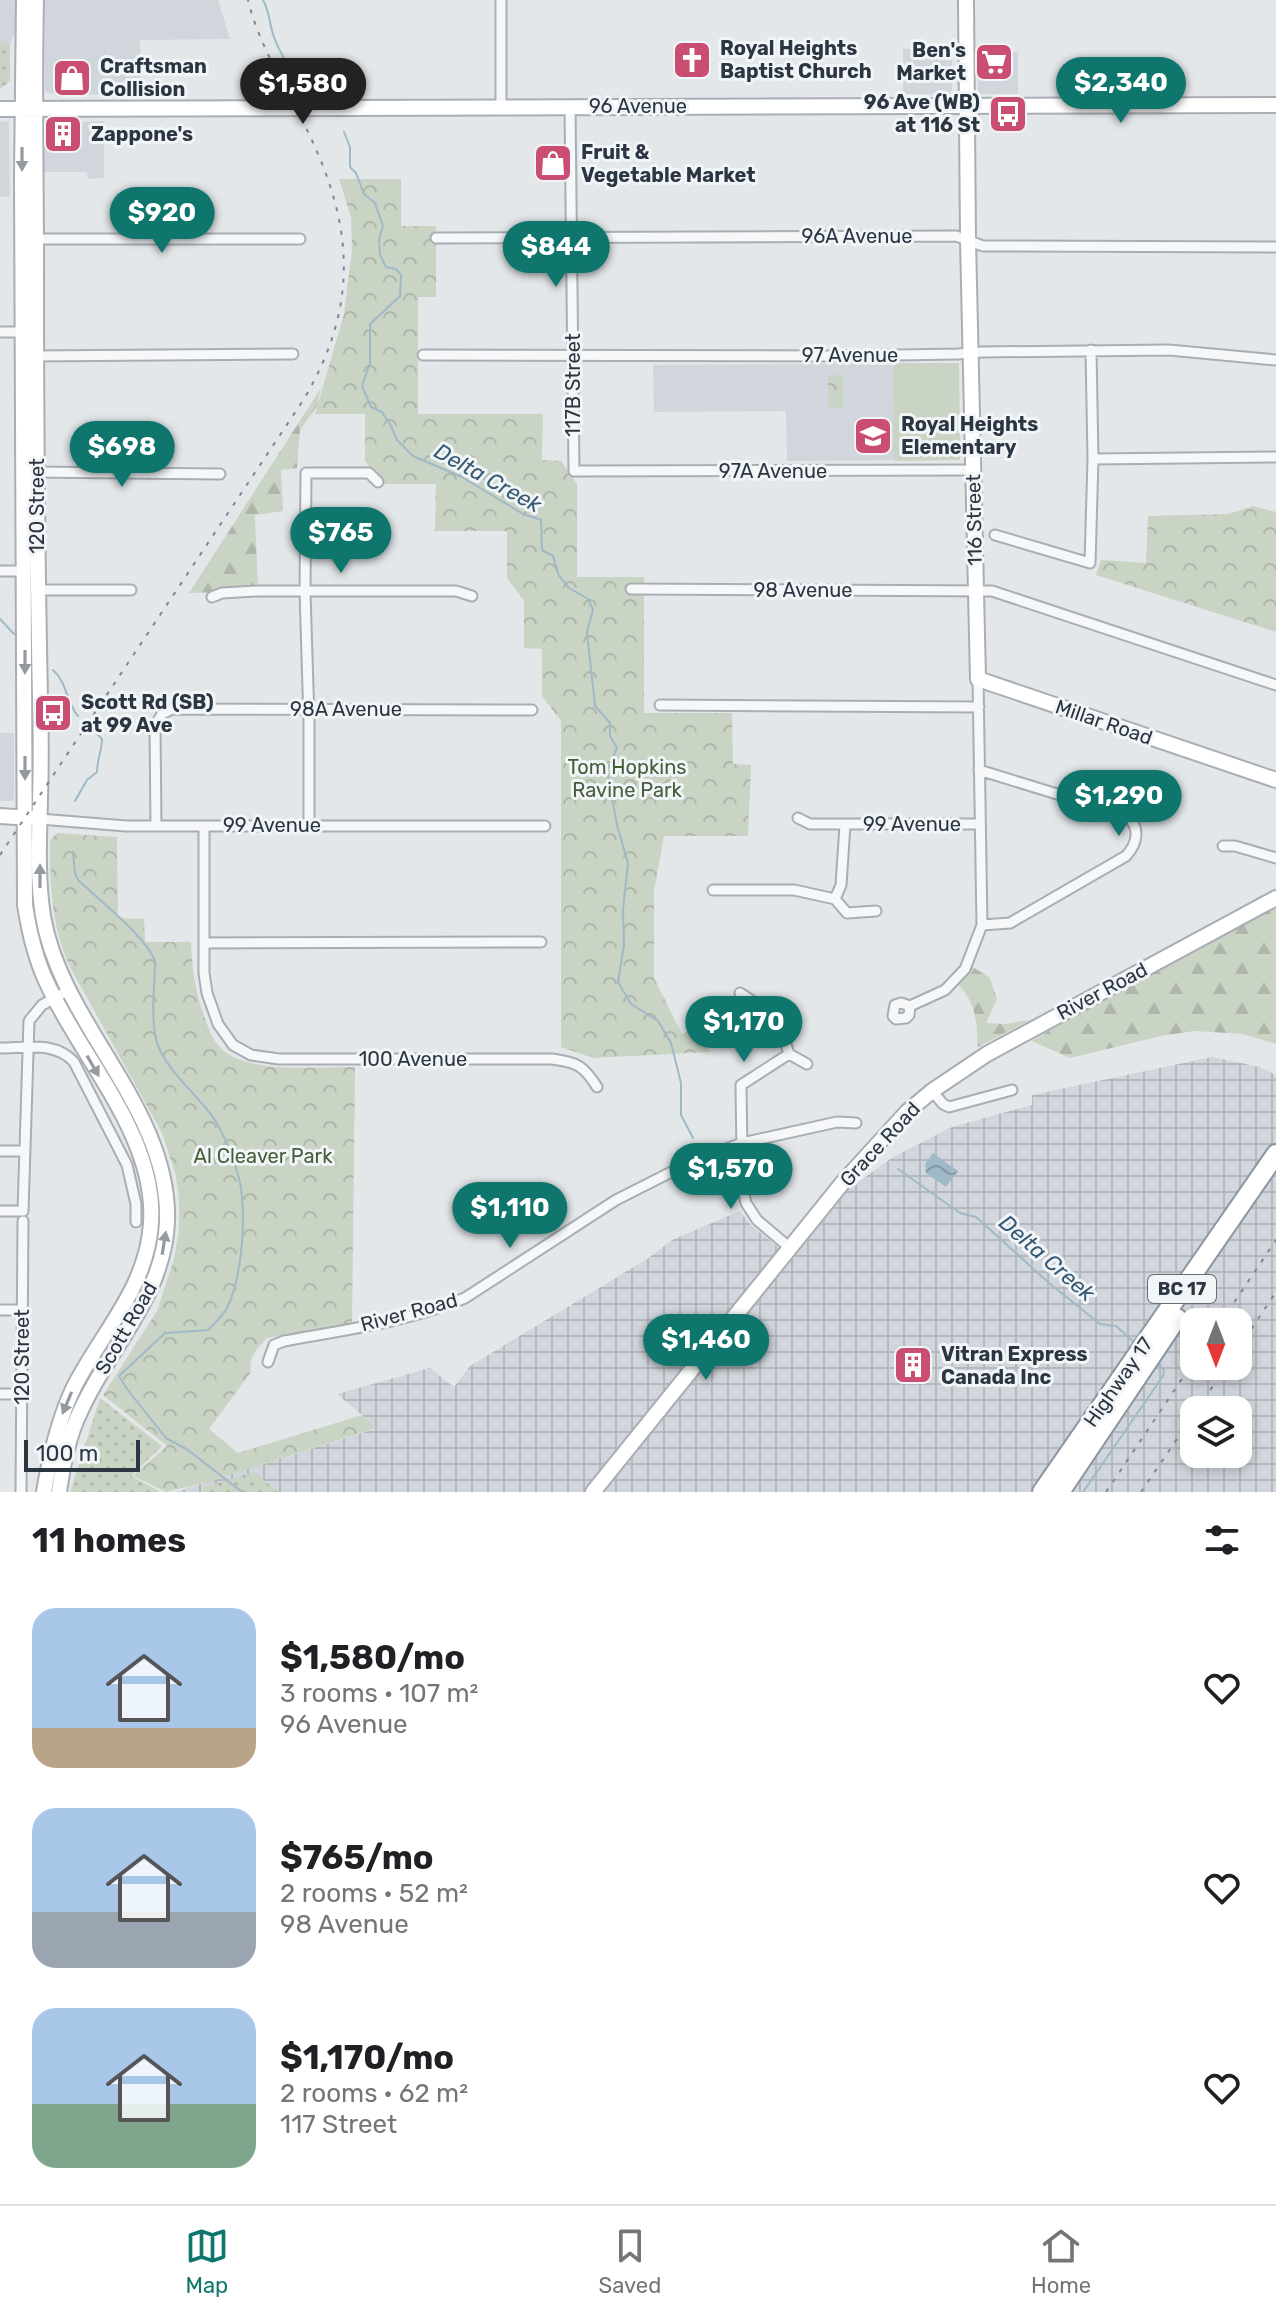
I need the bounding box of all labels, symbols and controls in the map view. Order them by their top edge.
place label: Royal Heights Baptist Church [720,36,872,83]
place label: Ben's Market [896,38,966,85]
church icon: Royal Heights Baptist Church [671,39,713,81]
supermarket icon: Ben's Market [973,41,1015,83]
place label: Craftsman Collision [100,54,207,101]
shop icon: Craftsman Collision [51,57,93,99]
pin: $2,340 [1056,57,1186,125]
pin: $1,580 [238,58,368,126]
text: $2,340 [1074,67,1168,98]
text: $1,580 [258,68,348,99]
place label: 96 Ave (WB) at 116 St [864,90,980,137]
bus stop icon: 96 Ave (WB) at 116 St [987,93,1029,135]
street label: 96 Avenue [589,94,687,118]
building icon: Zappone's [42,113,84,155]
place label: Zappone's [91,122,193,146]
place label: Fruit & Vegetable Market [581,140,756,187]
shop icon: Fruit & Vegetable Market [532,142,574,184]
one-way arrow [16,147,28,172]
pin: $920 [115,187,209,255]
text: $920 [128,197,196,228]
pin: $844 [509,221,603,289]
street label: 96A Avenue [801,224,913,248]
text: $844 [521,231,591,262]
street label: 117B Street [561,333,585,437]
street label: 97 Avenue [802,343,898,367]
place label: Royal Heights Elementary [901,412,1038,459]
school or university icon: Royal Heights Elementary [852,415,894,457]
pin: $698 [75,421,169,489]
text: $698 [88,431,156,462]
water label: Delta Creek [430,437,547,519]
street label: 120 Street [25,458,49,554]
street label: 97A Avenue [719,459,827,483]
street label: 116 Street [961,474,987,566]
pin: $765 [294,507,388,575]
text: $765 [308,517,374,548]
street label: 98 Avenue [754,578,853,602]
one-way arrow [19,650,31,675]
place label: Scott Rd (SB) at 99 Ave [81,690,214,737]
bus stop icon: Scott Rd (SB) at 99 Ave [32,692,74,734]
street label: Millar Road [1052,694,1156,750]
street label: 98A Avenue [290,697,402,721]
park label: Tom Hopkins Ravine Park [568,755,686,802]
one-way arrow [19,756,31,781]
pin: $1,290 [1054,770,1184,838]
text: $1,290 [1075,780,1163,811]
street label: 99 Avenue [863,812,961,836]
street label: 99 Avenue [223,813,321,837]
one-way arrow [34,863,46,888]
street label: River Road [1053,957,1151,1025]
pin: $1,170 [679,996,809,1064]
text: $1,170 [703,1006,785,1037]
street label: 100 Avenue [359,1047,467,1071]
one-way arrow [86,1055,100,1077]
street label: Grace Road [835,1097,925,1191]
pin: $1,570 [666,1143,796,1211]
park label: Al Cleaver Park [194,1144,333,1168]
text: $1,570 [688,1153,774,1184]
pin: $1,110 [445,1182,575,1250]
text: $1,110 [470,1192,550,1223]
water label: Delta Creek [993,1209,1101,1307]
one-way arrow [159,1230,171,1255]
road number: BC 17 [1148,1275,1216,1303]
street label: Scott Road [90,1277,162,1379]
street label: River Road [358,1288,460,1336]
north arrow [1180,1308,1252,1380]
map controls [1180,1308,1252,1468]
street label: 120 Street [10,1309,34,1405]
pin: $1,460 [641,1314,771,1382]
text: $1,460 [661,1324,751,1355]
street label: Highway 17 [1078,1333,1158,1431]
place label: Vitran Express Canada Inc [941,1342,1088,1389]
building icon: Vitran Express Canada Inc [892,1344,934,1386]
one-way arrow [61,1391,74,1415]
button: layers [1180,1396,1252,1468]
scale bar [24,1436,140,1472]
text: 100 m [36,1440,98,1467]
icon: filters [1200,1518,1244,1562]
text: 11 homes [32,1520,186,1561]
text: $1,580/mo [280,1637,465,1678]
icon: home [96,1640,192,1736]
icon: heart [1200,1666,1244,1710]
text: 3 rooms · 107 m² [280,1678,479,1709]
text: 96 Avenue [280,1709,408,1740]
text: $765/mo [280,1837,434,1878]
icon: home [96,1840,192,1936]
icon: heart [1200,1866,1244,1910]
text: 2 rooms · 52 m² [280,1878,468,1909]
text: 98 Avenue [280,1909,409,1940]
text: $1,170/mo [280,2037,454,2078]
icon: home [96,2040,192,2136]
icon: heart [1200,2066,1244,2110]
text: 2 rooms · 62 m² [280,2078,468,2109]
text: 117 Street [280,2109,397,2140]
tab: Map [185,2224,229,2299]
tab: Saved [598,2224,661,2299]
tab: Home [1031,2224,1091,2299]

